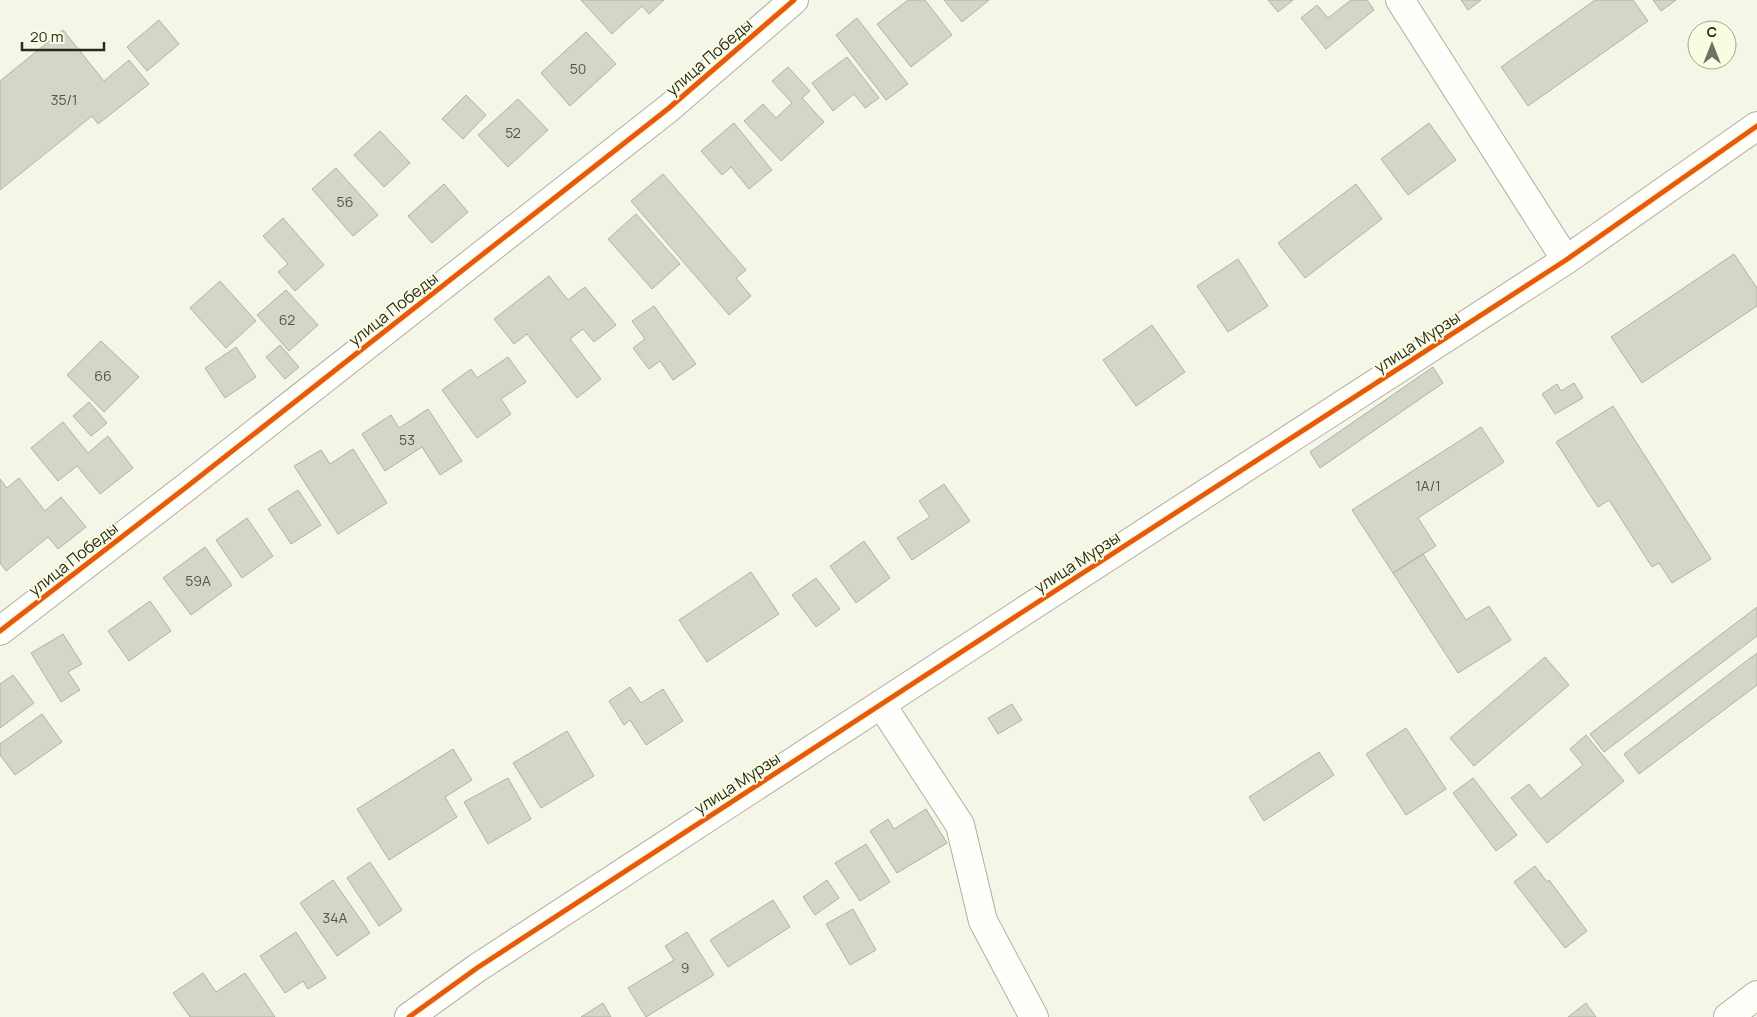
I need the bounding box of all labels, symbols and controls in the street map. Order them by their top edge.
street label: улица Победы [661,13,757,101]
scale bar [22,20,105,52]
north arrow [1687,20,1737,70]
text: С [1707,22,1717,41]
text: 20 m [30,26,63,47]
house number: 50 [570,59,586,78]
house number: 35/1 [51,90,77,109]
house number: 52 [505,123,521,142]
house number: 56 [337,192,353,211]
street label: улица Победы [344,267,442,351]
street label: улица Мурзы [1370,306,1464,378]
house number: 62 [279,310,295,329]
house number: 66 [94,366,112,385]
house number: 53 [399,430,415,449]
house number: 1А/1 [1415,476,1441,495]
street label: улица Победы [24,517,122,601]
street label: улица Мурзы [1030,526,1124,598]
house number: 59А [185,571,211,590]
street label: улица Мурзы [690,747,784,819]
house number: 34А [322,908,348,927]
house number: 9 [681,958,689,977]

